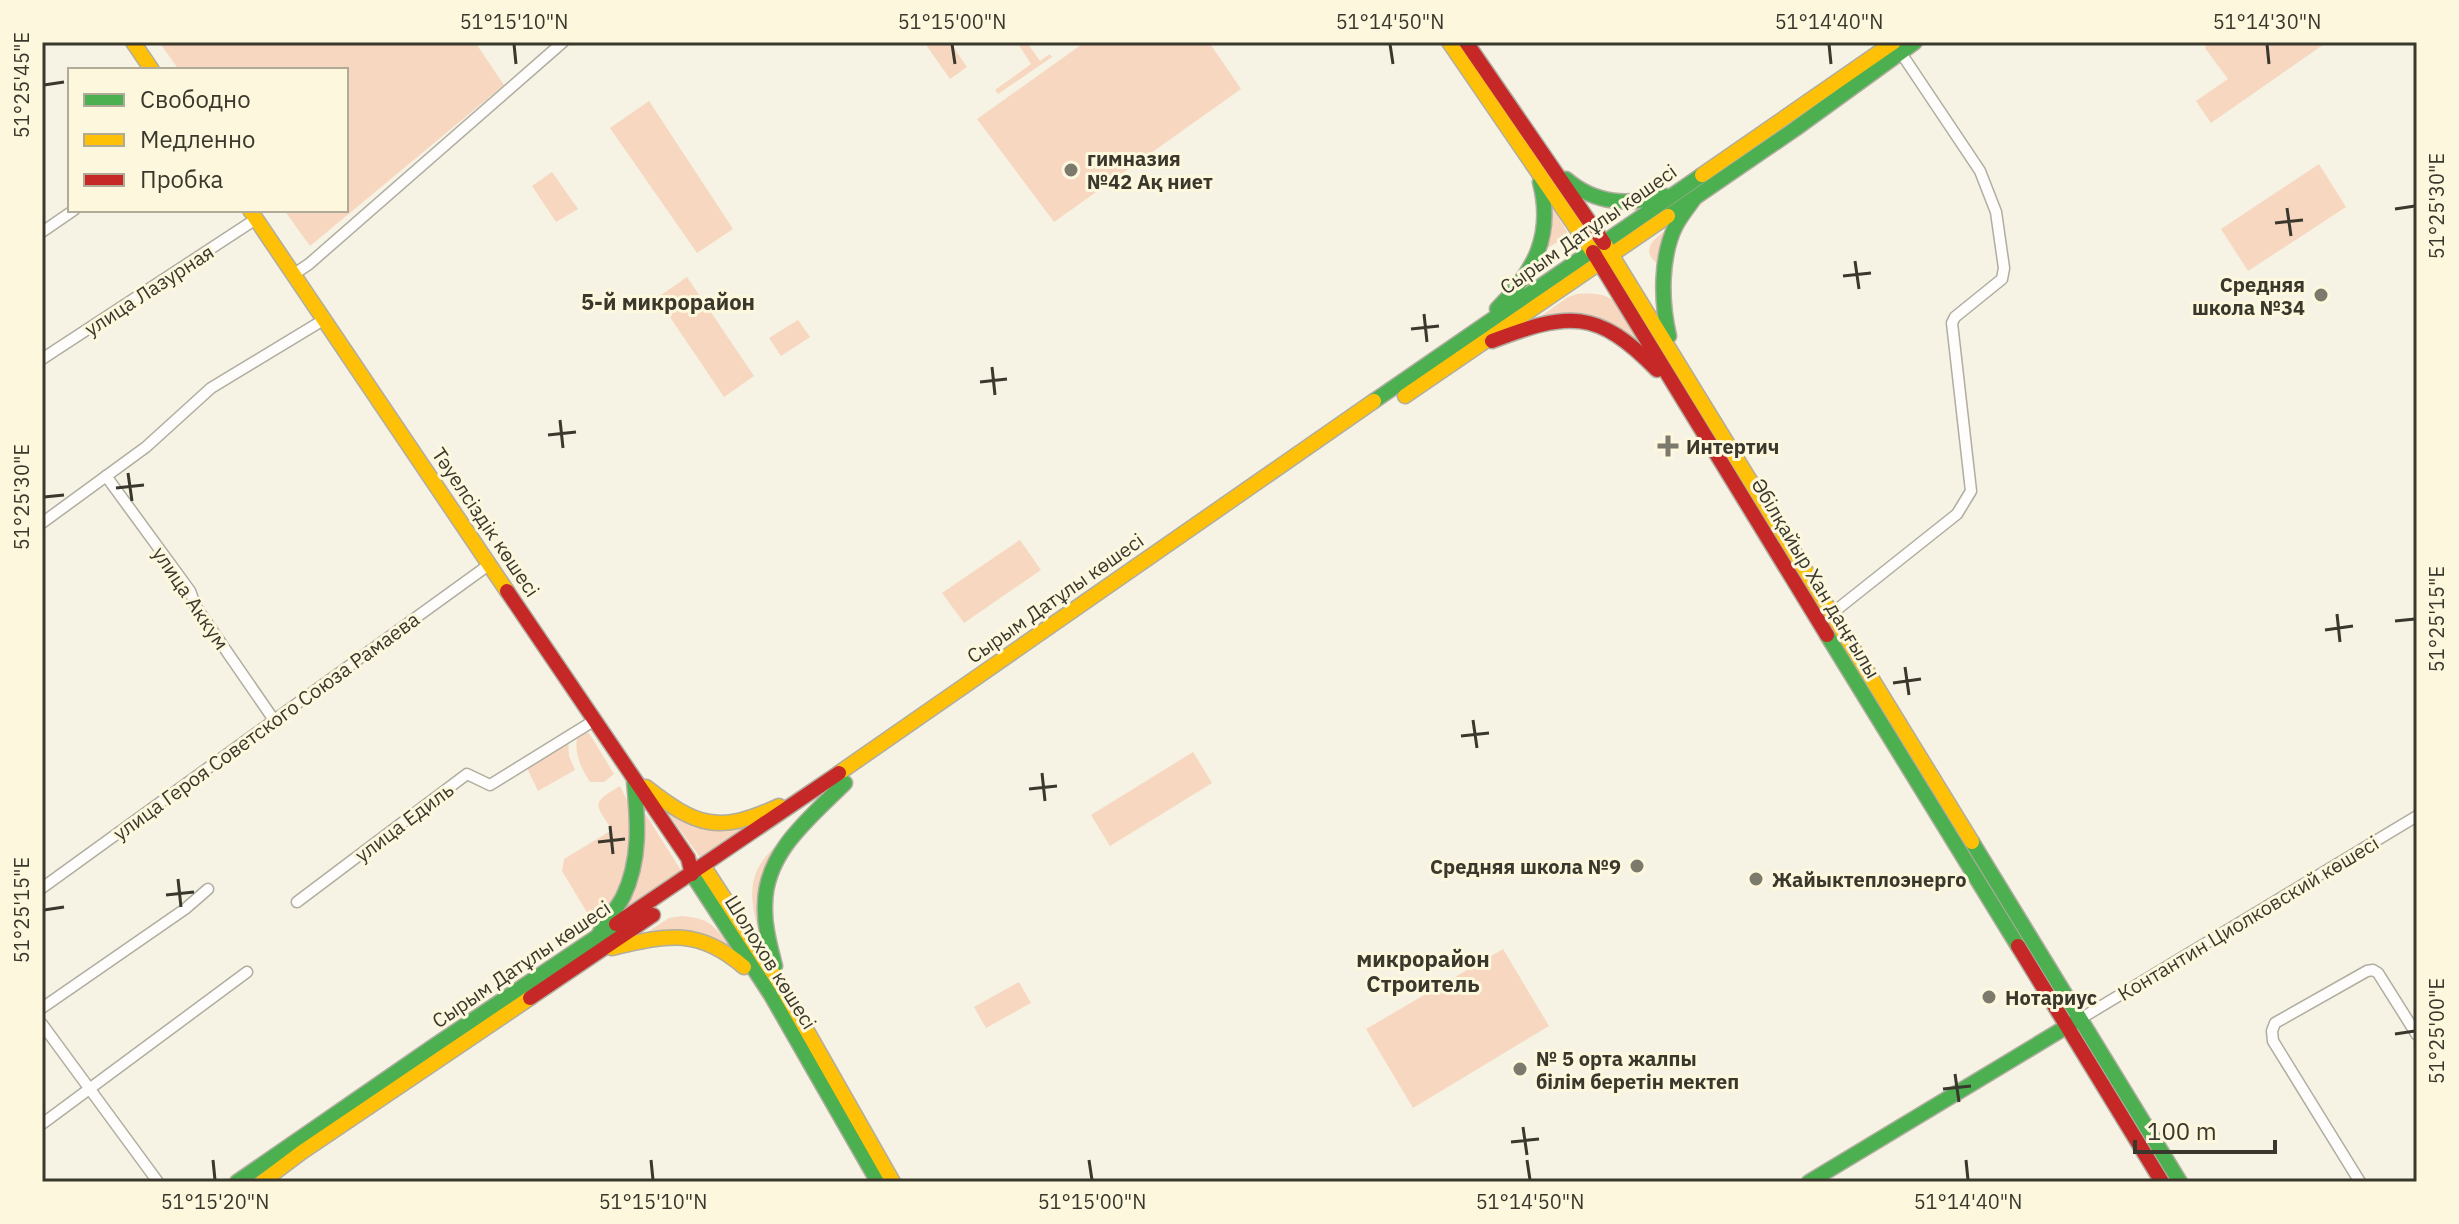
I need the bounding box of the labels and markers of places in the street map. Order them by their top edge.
place label: гимназия №42 Ақ ниет [1087,145,1213,195]
marker: гимназия №42 Ақ ниет [1062,161,1080,179]
place label: Средняя школа №34 [2192,271,2305,321]
marker: Средняя школа №34 [2312,286,2330,304]
place label: Интертич [1686,433,1779,460]
marker: Интертич [1657,435,1679,457]
place label: Средняя школа №9 [1430,853,1621,880]
marker: Средняя школа №9 [1628,857,1646,875]
place label: Жайыктеплоэнерго [1772,866,1967,893]
marker: Жайыктеплоэнерго [1747,870,1765,888]
place label: Нотариус [2005,984,2097,1011]
marker: Нотариус [1980,988,1998,1006]
place label: № 5 орта жалпы білім беретін мектеп [1536,1045,1739,1095]
marker: № 5 орта жалпы білім беретін мектеп [1511,1060,1529,1078]

